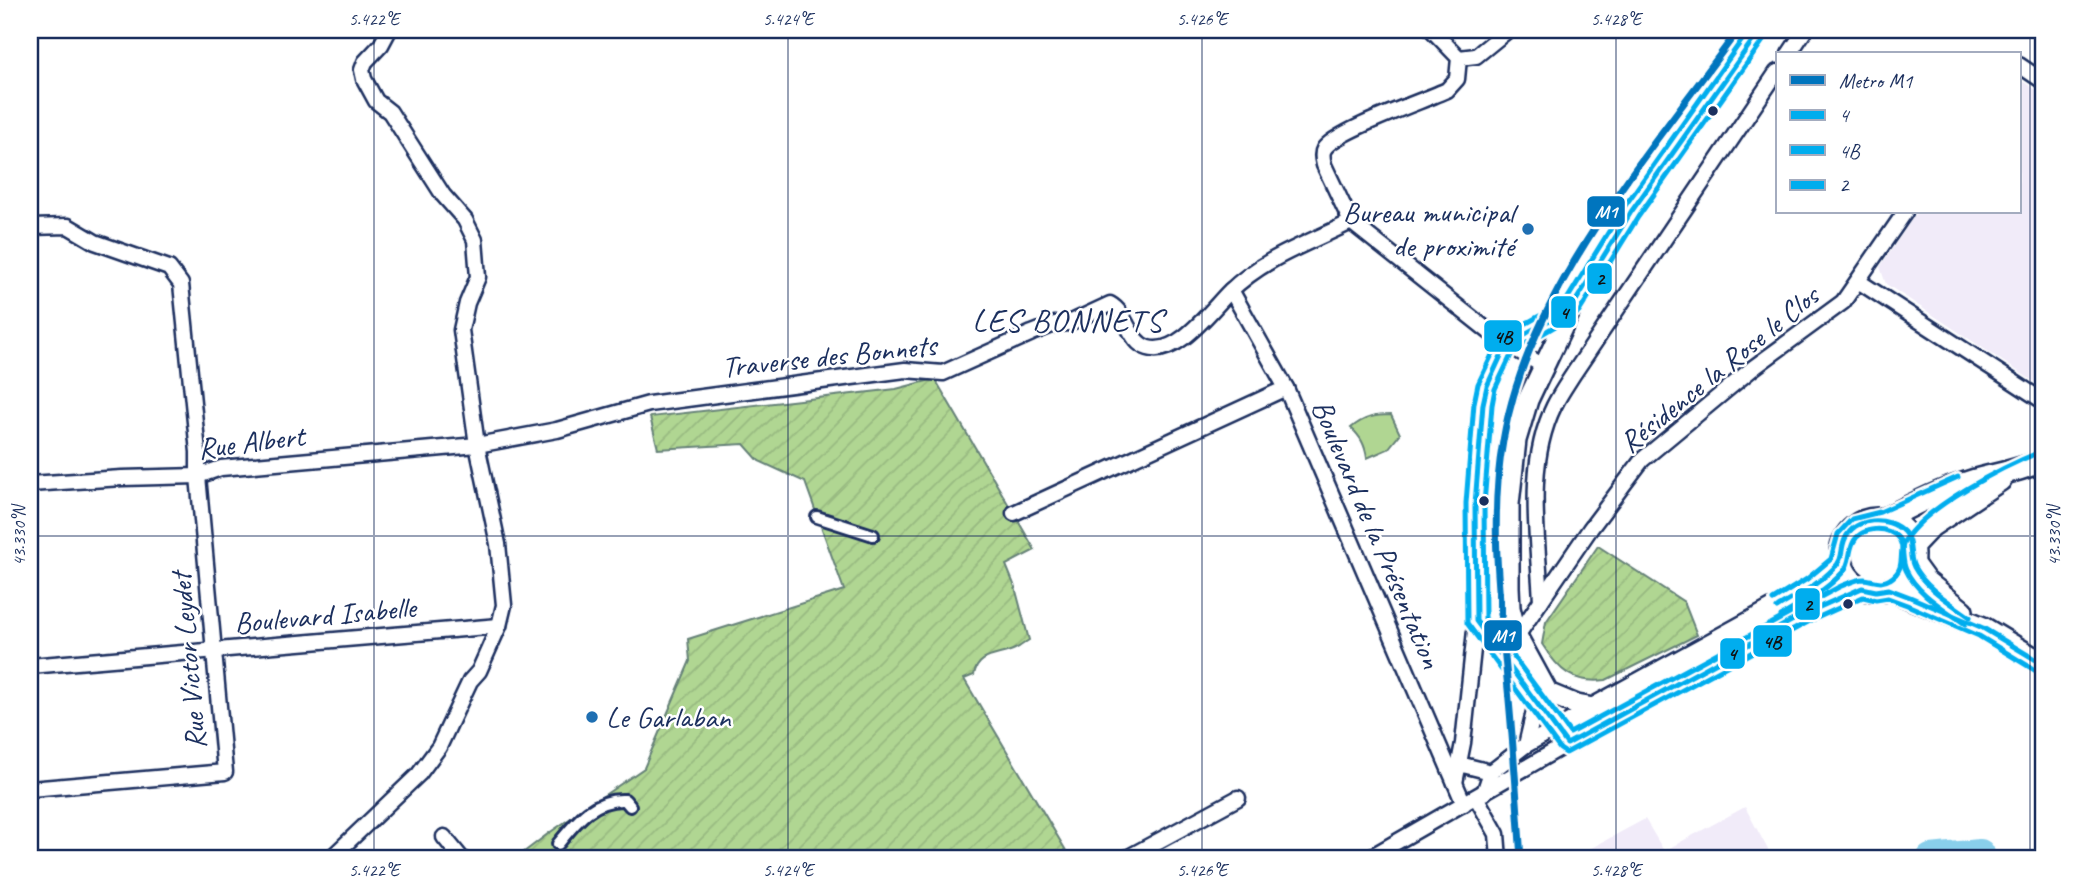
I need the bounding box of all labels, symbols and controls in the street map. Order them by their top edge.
text: 5.422°E [349,8,402,30]
text: 5.424°E [763,8,816,30]
text: 5.426°E [1177,8,1230,30]
text: 5.428°E [1591,8,1644,30]
legend [1776,52,2021,214]
text: Metro M1 [1839,68,1914,94]
text: 4 [1839,102,1851,128]
unlabelled marker [1706,104,1720,118]
text: 4B [1839,138,1861,164]
text: 2 [1839,172,1850,198]
place label: Bureau municipal de proximité [1343,193,1519,265]
line badge: M1 [1586,195,1626,228]
text: M1 [1595,200,1620,224]
marker: Bureau municipal de proximité [1520,221,1536,237]
line badge: 2 [1586,262,1613,295]
text: 2 [1596,267,1607,291]
street label: Résidence la Rose le Clos [1612,275,1829,461]
line badge: 4 [1550,295,1577,329]
district label: LES BONNETS [972,300,1168,341]
text: 4 [1560,301,1571,325]
line badge: 4B [1483,319,1523,353]
text: 4B [1494,325,1514,349]
street label: Traverse des Bonnets [720,326,941,386]
street label: Boulevard de la Présentation [1303,394,1451,674]
street label: Rue Albert [196,416,309,467]
unlabelled marker [1477,494,1491,508]
text: 43.330°N [8,503,30,566]
text: 43.330°N [2043,503,2065,566]
street label: Rue Victor Leydet [161,567,215,751]
line badge: 2 [1794,587,1821,621]
street label: Boulevard Isabelle [233,588,420,642]
text: 2 [1804,593,1815,617]
unlabelled marker [1841,597,1855,611]
line badge: M1 [1483,619,1523,652]
text: M1 [1492,624,1517,648]
line badge: 4B [1752,624,1793,658]
text: 4B [1763,630,1783,654]
line badge: 4 [1719,637,1746,670]
text: 4 [1728,642,1739,666]
place label: Le Garlaban [606,698,732,736]
marker: Le Garlaban [584,709,600,725]
text: 5.422°E [349,859,402,881]
text: 5.424°E [763,859,816,881]
text: 5.426°E [1177,859,1230,881]
text: 5.428°E [1591,859,1644,881]

